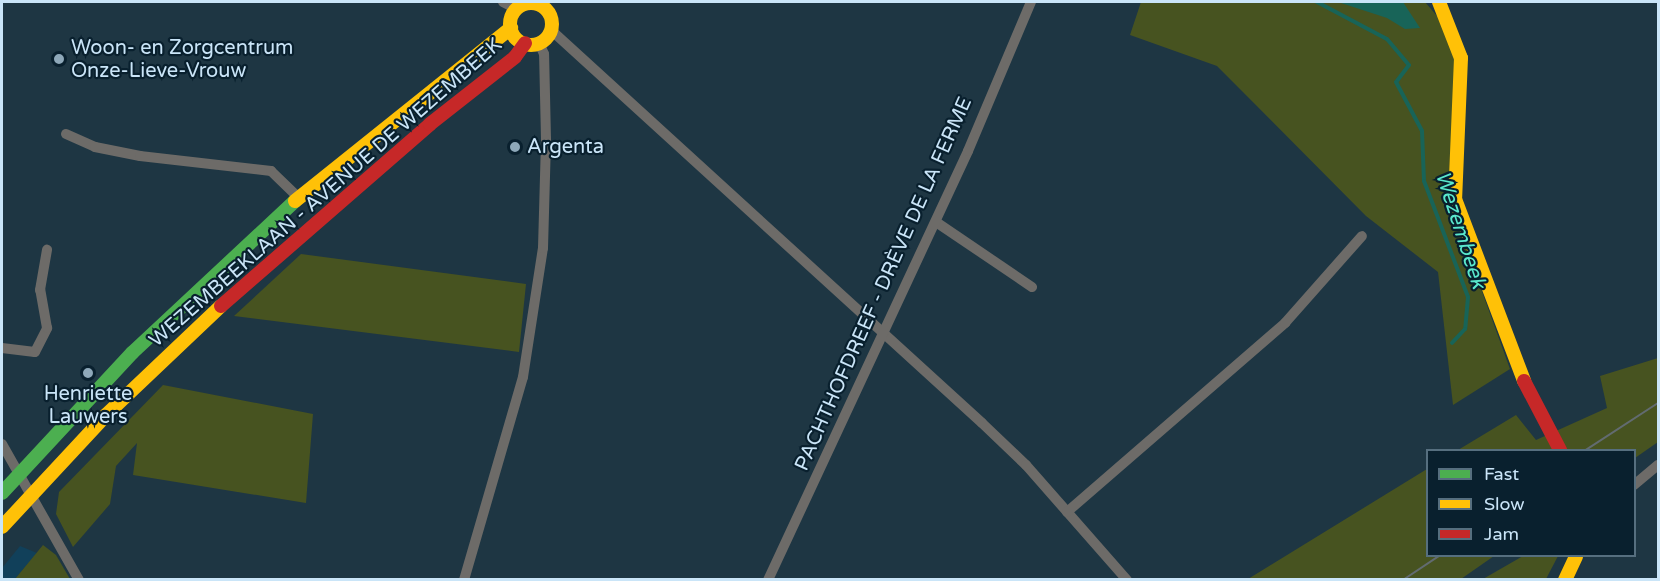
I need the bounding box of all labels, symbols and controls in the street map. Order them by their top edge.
street label: WEZEMBEEKLAAN - AVENUE DE WEZEMBEEK [145,33,507,353]
place label: Woon- en Zorgcentrum Onze-Lieve-Vrouw [71,36,293,83]
marker: Woon- en Zorgcentrum Onze-Lieve-Vrouw [52,52,66,66]
street label: PACHTHOFDREEF - DRÈVE DE LA FERME [790,93,978,475]
place label: Argenta [527,135,604,159]
marker: Argenta [508,140,522,154]
water label: Wezembeek [1429,168,1491,292]
marker: Henriette Lauwers [81,366,95,380]
place label: Henriette Lauwers [44,382,132,429]
legend [1426,449,1636,557]
text: Fast [1484,463,1519,485]
text: Slow [1484,493,1525,515]
text: Jam [1484,523,1519,545]

